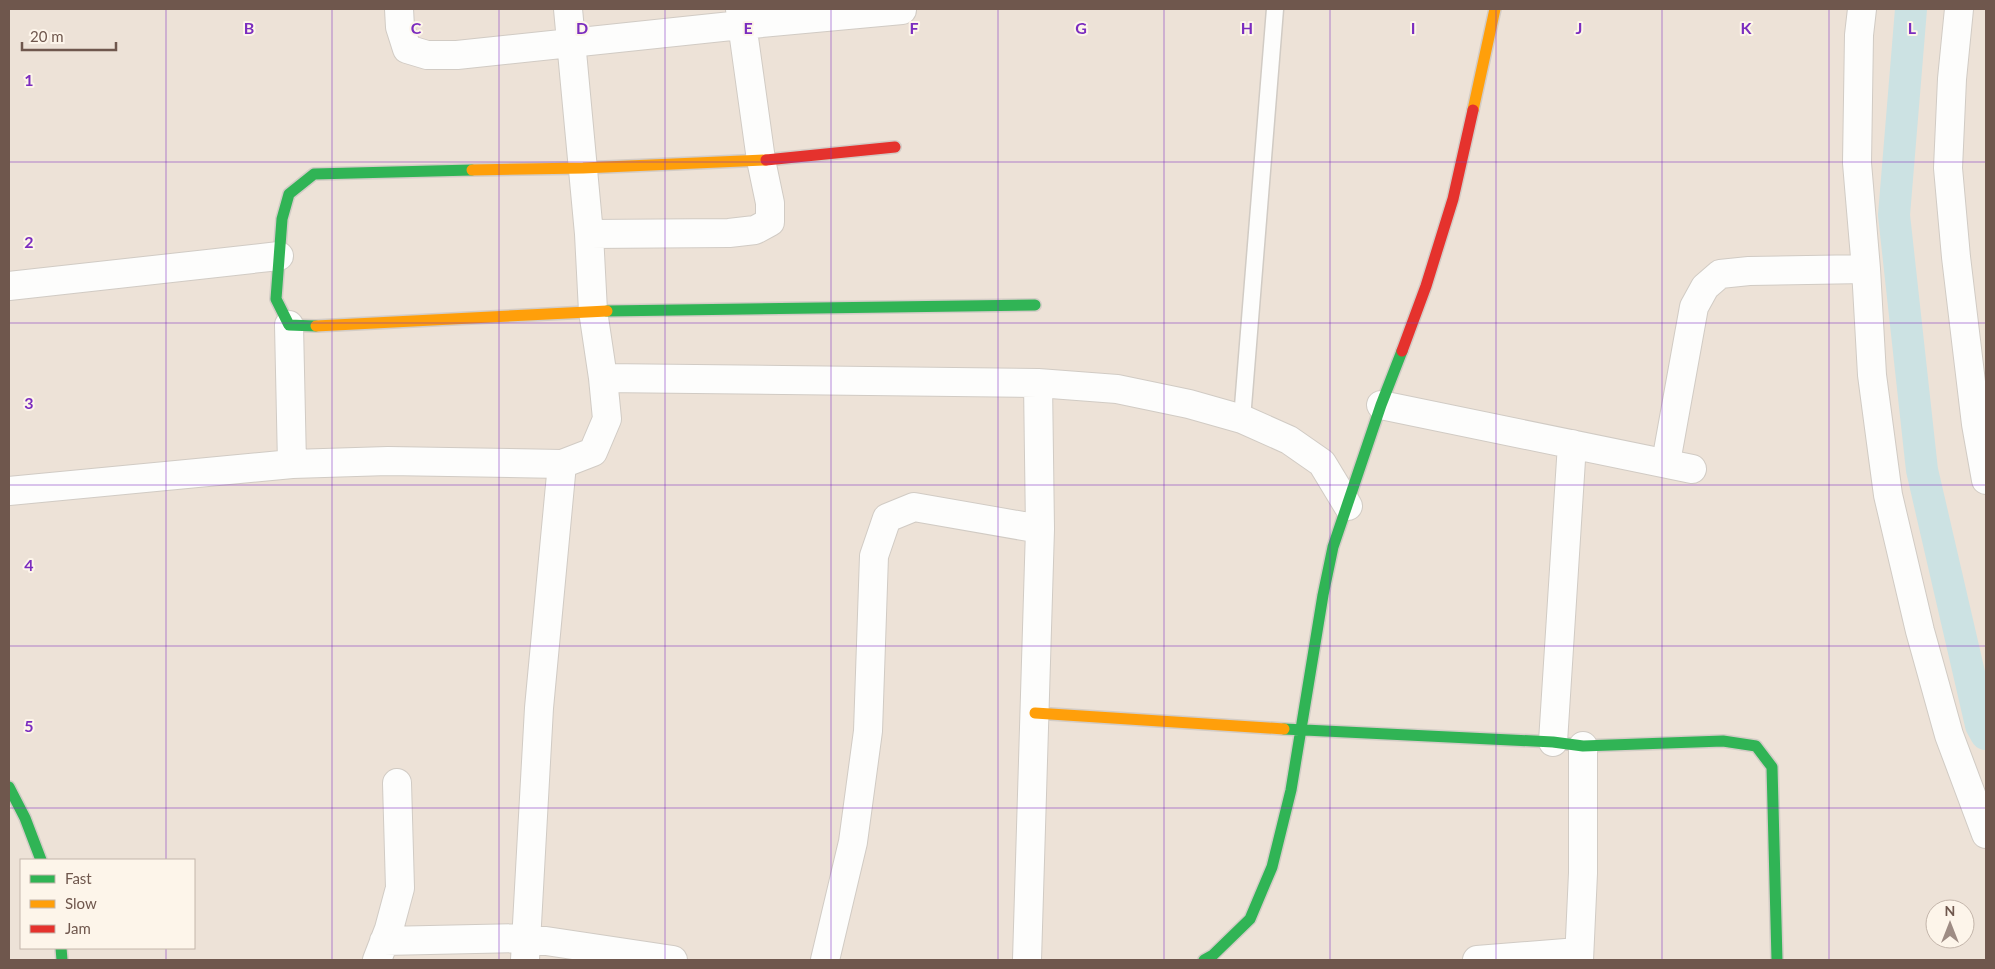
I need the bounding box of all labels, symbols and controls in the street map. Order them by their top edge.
text: B [244,18,254,37]
text: C [411,18,422,37]
text: D [576,18,588,37]
text: E [743,18,753,37]
text: F [909,18,919,37]
text: G [1075,18,1087,37]
text: H [1241,18,1253,37]
text: I [1411,18,1415,37]
text: J [1576,18,1582,37]
text: K [1741,18,1753,37]
text: L [1908,18,1917,37]
scale bar [22,20,116,52]
text: 20 m [30,27,64,45]
text: 1 [24,70,34,89]
text: 2 [24,232,34,251]
text: 3 [24,393,34,412]
text: 4 [24,555,34,574]
text: 5 [24,716,34,735]
legend [20,859,195,949]
text: Fast [65,869,92,887]
text: Slow [65,894,97,912]
north arrow [1925,899,1975,949]
text: N [1945,902,1955,919]
text: Jam [65,919,91,937]

